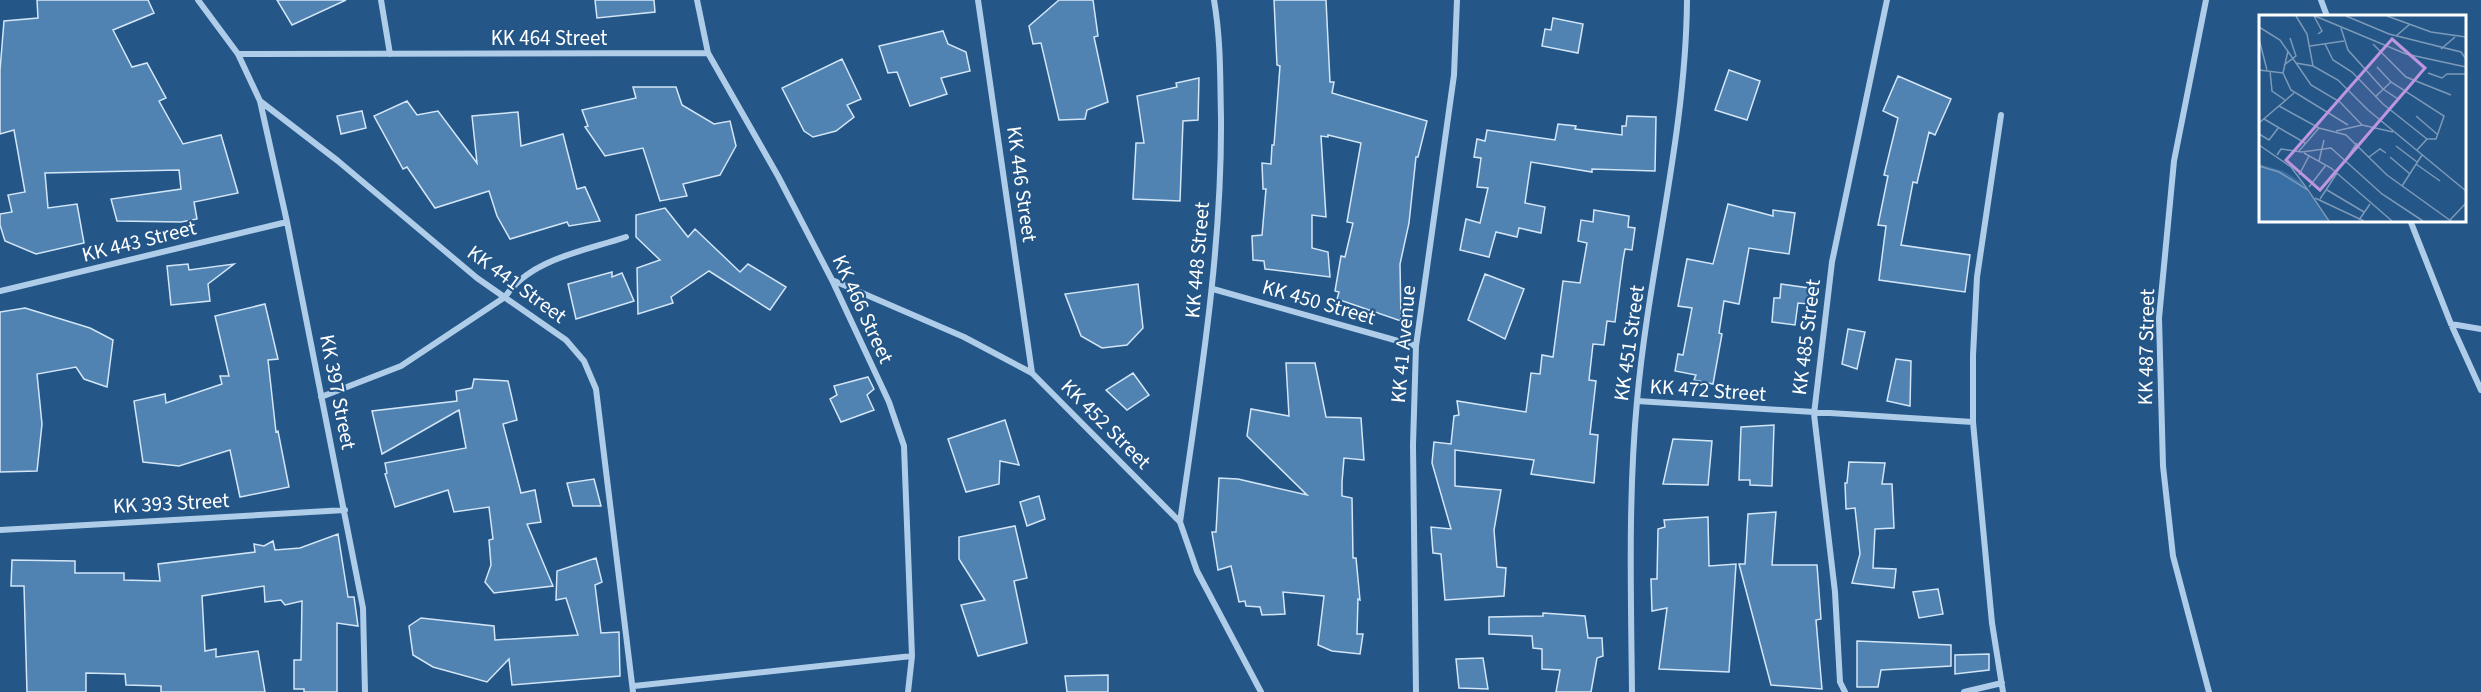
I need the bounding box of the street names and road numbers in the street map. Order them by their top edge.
street label: KK 464 Street [491,23,607,53]
street label: KK 446 Street [999,124,1045,244]
street label: KK 448 Street [1177,201,1217,319]
street label: KK 443 Street [79,212,199,270]
street label: KK 441 Street [461,238,573,330]
street label: KK 466 Street [825,250,901,368]
street label: KK 450 Street [1259,272,1379,332]
street label: KK 485 Street [1784,277,1828,397]
street label: KK 451 Street [1606,283,1652,403]
street label: KK 41 Avenue [1383,284,1423,404]
street label: KK 487 Street [2130,288,2162,406]
street label: KK 397 Street [312,332,364,452]
street label: KK 472 Street [1649,371,1767,409]
street label: KK 452 Street [1054,372,1158,476]
street label: KK 393 Street [112,485,230,521]

